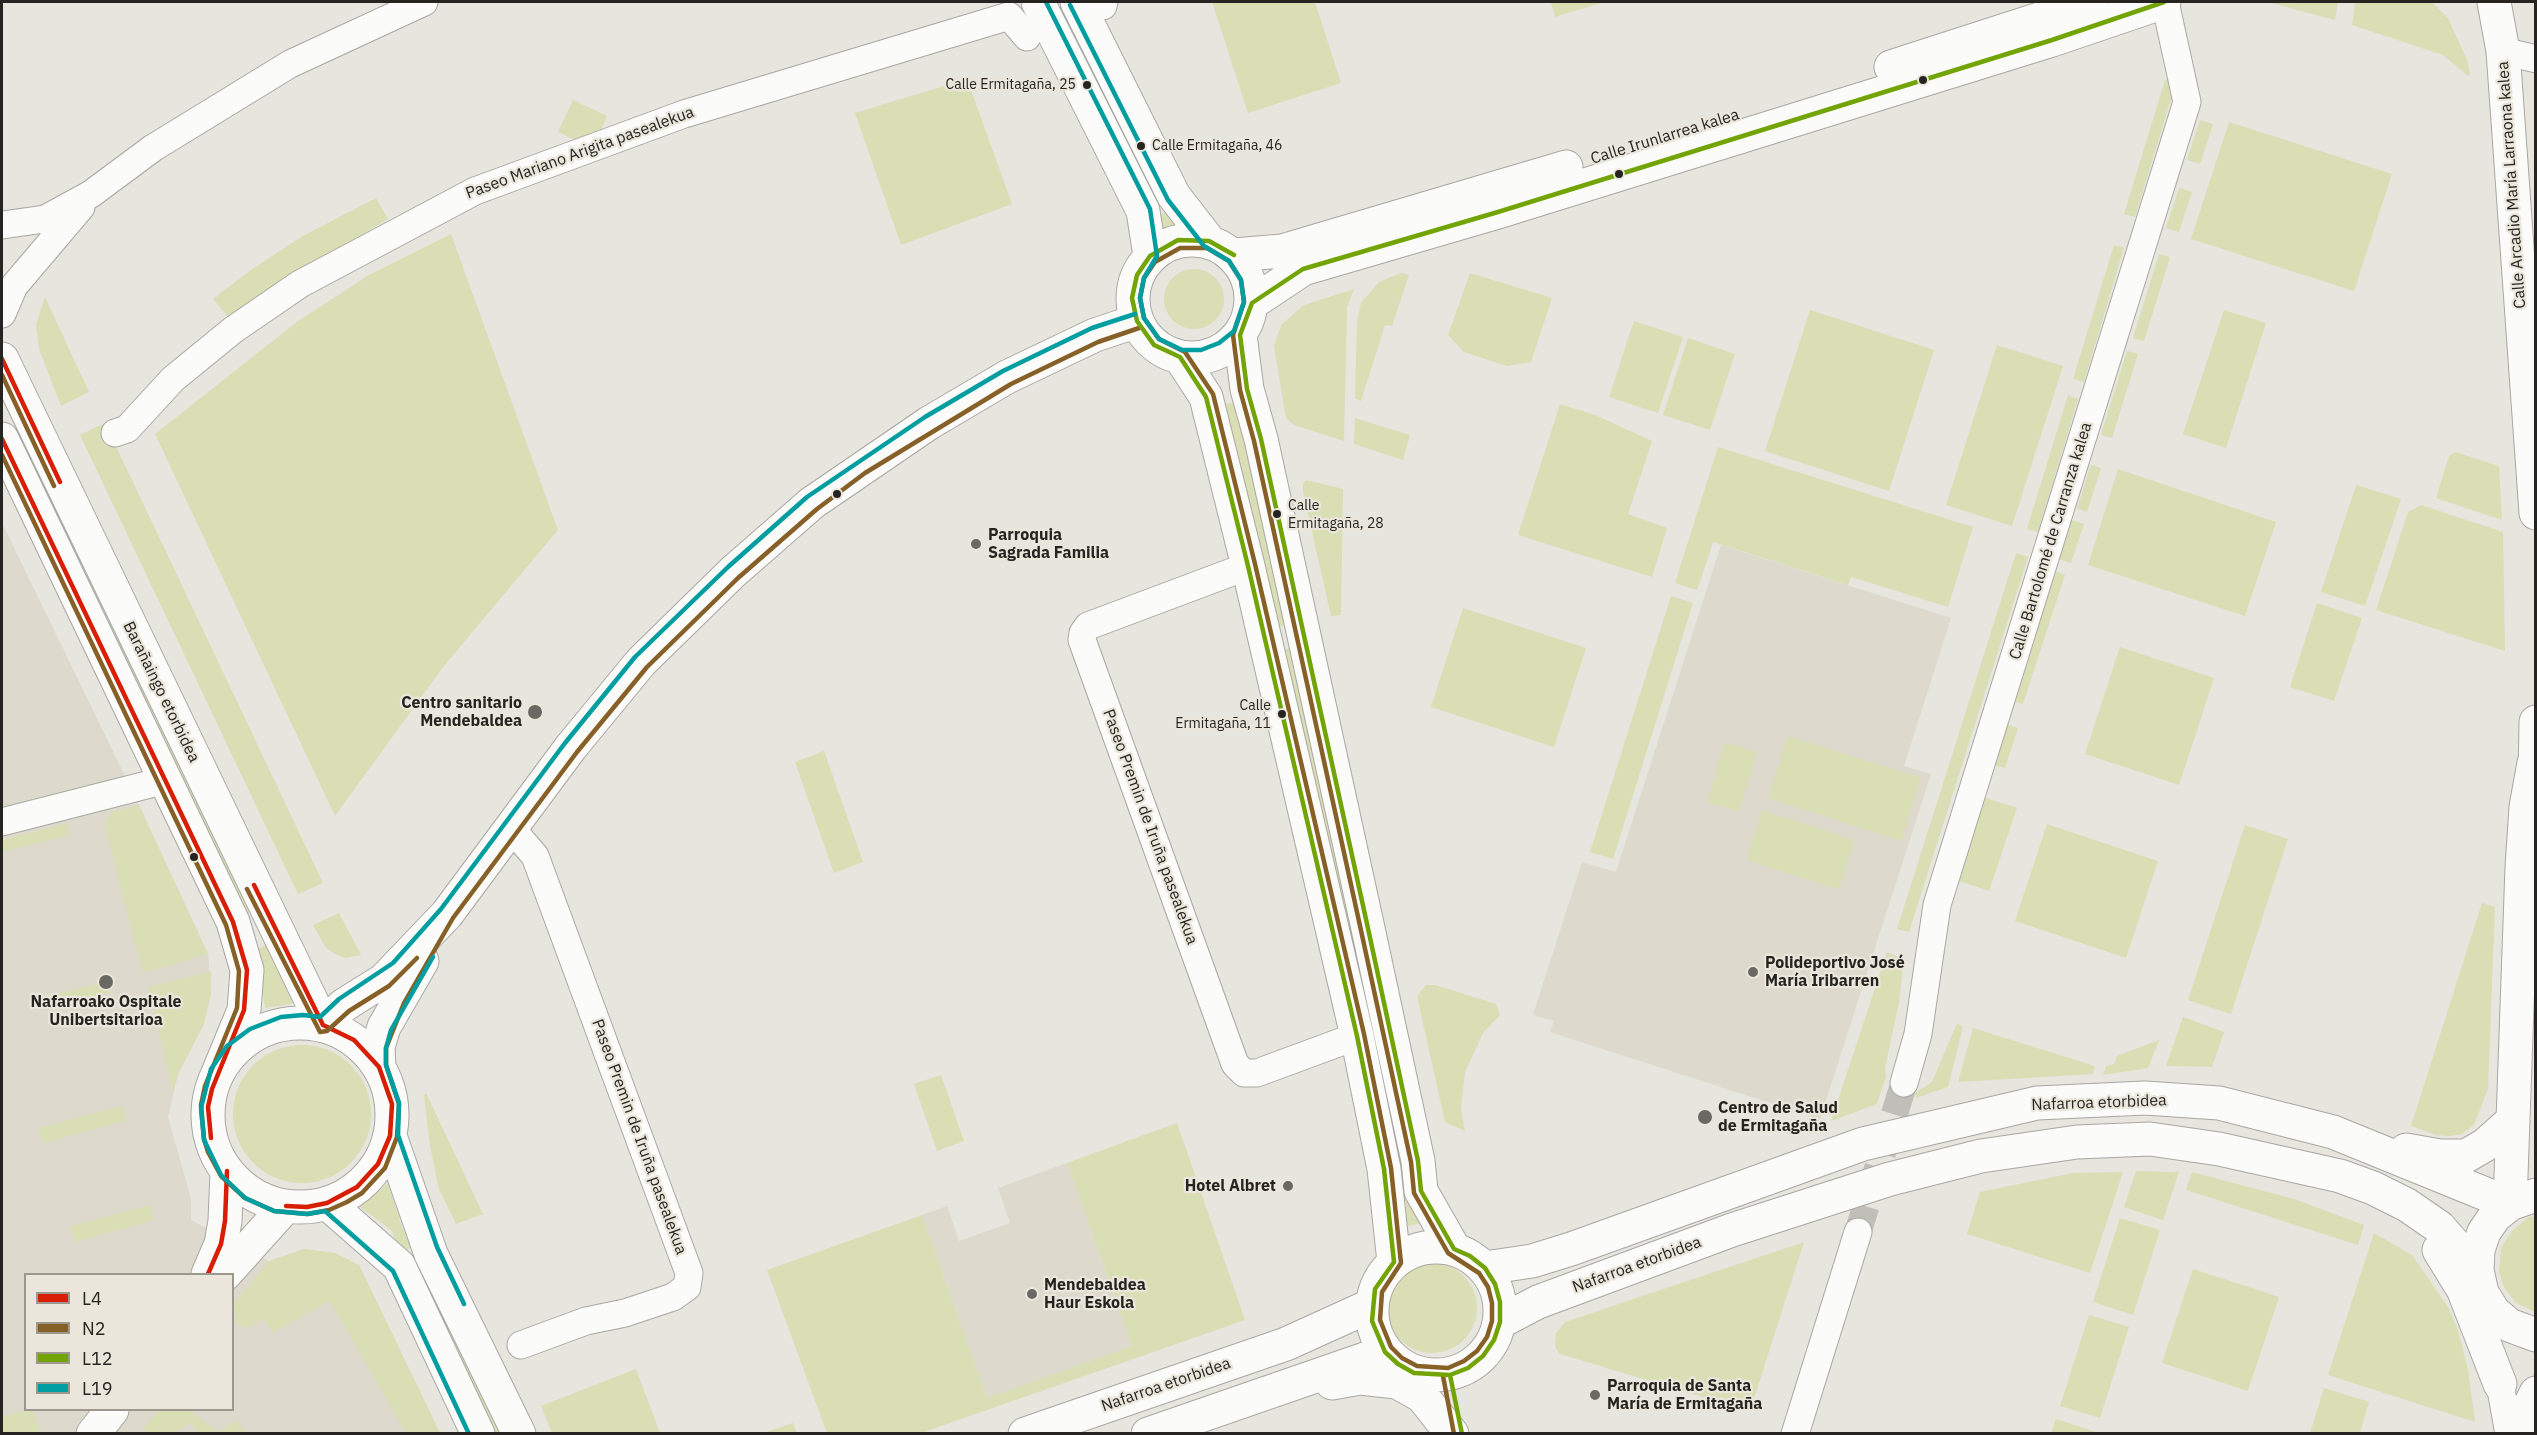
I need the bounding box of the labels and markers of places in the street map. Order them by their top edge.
unlabelled marker [1917,74,1929,86]
place label: Calle Ermitagaña, 25 [946,77,1076,93]
marker: Calle Ermitagaña, 25 [1081,79,1093,91]
place label: Calle Ermitagaña, 46 [1152,138,1282,154]
marker: Calle Ermitagaña, 46 [1135,140,1147,152]
unlabelled marker [1613,168,1625,180]
unlabelled marker [831,488,843,500]
place label: Calle Ermitagaña, 28 [1288,498,1384,530]
marker: Calle Ermitagaña, 28 [1271,508,1283,520]
place label: Parroquia Sagrada Familia [988,525,1109,563]
marker: Parroquia Sagrada Familia [969,537,983,551]
place label: Centro sanitario Mendebaldea [401,693,522,731]
place label: Calle Ermitagaña, 11 [1175,698,1271,730]
marker: Centro sanitario Mendebaldea [526,703,544,721]
marker: Calle Ermitagaña, 11 [1276,708,1288,720]
unlabelled marker [188,851,200,863]
place label: Polideportivo José María Iribarren [1765,953,1905,991]
marker: Polideportivo José María Iribarren [1746,965,1760,979]
marker: Nafarroako Ospitale Unibertsitarioa [97,973,115,991]
place label: Nafarroako Ospitale Unibertsitarioa [30,992,182,1030]
place label: Centro de Salud de Ermitagaña [1718,1098,1838,1136]
marker: Centro de Salud de Ermitagaña [1696,1108,1714,1126]
place label: Hotel Albret [1185,1176,1276,1196]
marker: Hotel Albret [1281,1179,1295,1193]
place label: Mendebaldea Haur Eskola [1044,1275,1146,1313]
marker: Mendebaldea Haur Eskola [1025,1287,1039,1301]
place label: Parroquia de Santa María de Ermitagaña [1607,1376,1762,1414]
marker: Parroquia de Santa María de Ermitagaña [1588,1388,1602,1402]

